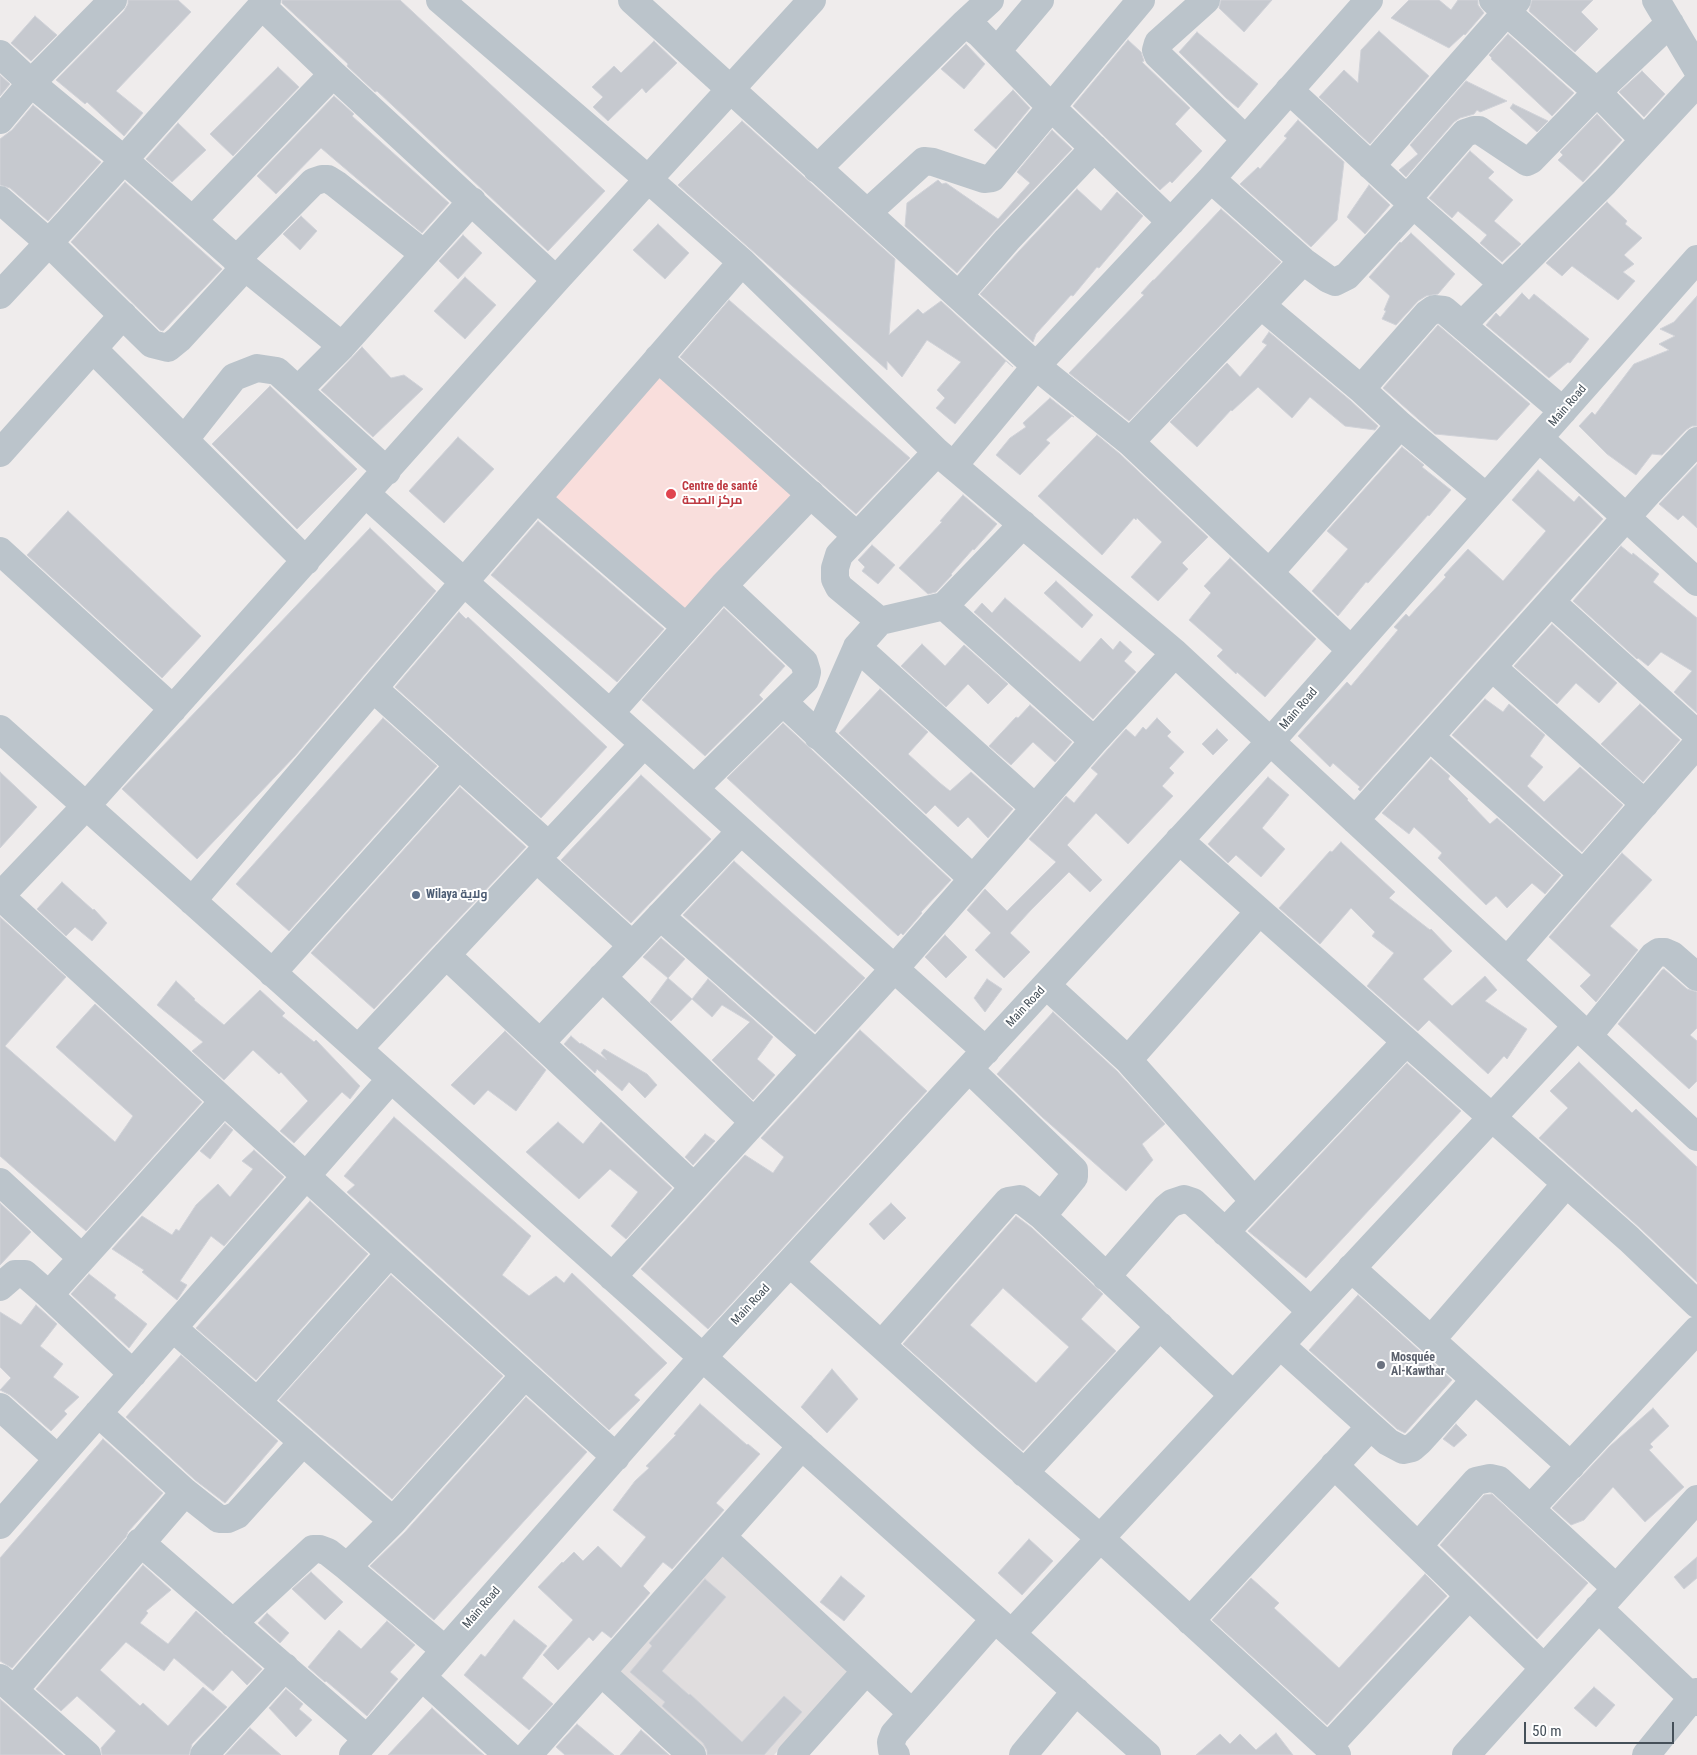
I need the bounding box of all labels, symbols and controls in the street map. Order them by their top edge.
street label: Main Road [1546,382,1590,430]
place label: Centre de santé مركز الصحة [682,480,757,508]
marker: Centre de santé مركز الصحة [664,487,678,501]
street label: Main Road [1277,685,1321,733]
place label: Wilaya ولاية [426,888,487,902]
marker: Wilaya ولاية [410,889,422,901]
street label: Main Road [1004,984,1048,1030]
street label: Main Road [729,1282,773,1328]
place label: Mosquée Al-Kawthar [1391,1351,1445,1379]
marker: Mosquée Al-Kawthar [1375,1359,1387,1371]
street label: Main Road [460,1584,504,1632]
scale bar [1527,1712,1677,1744]
text: 50 m [1532,1722,1562,1740]

